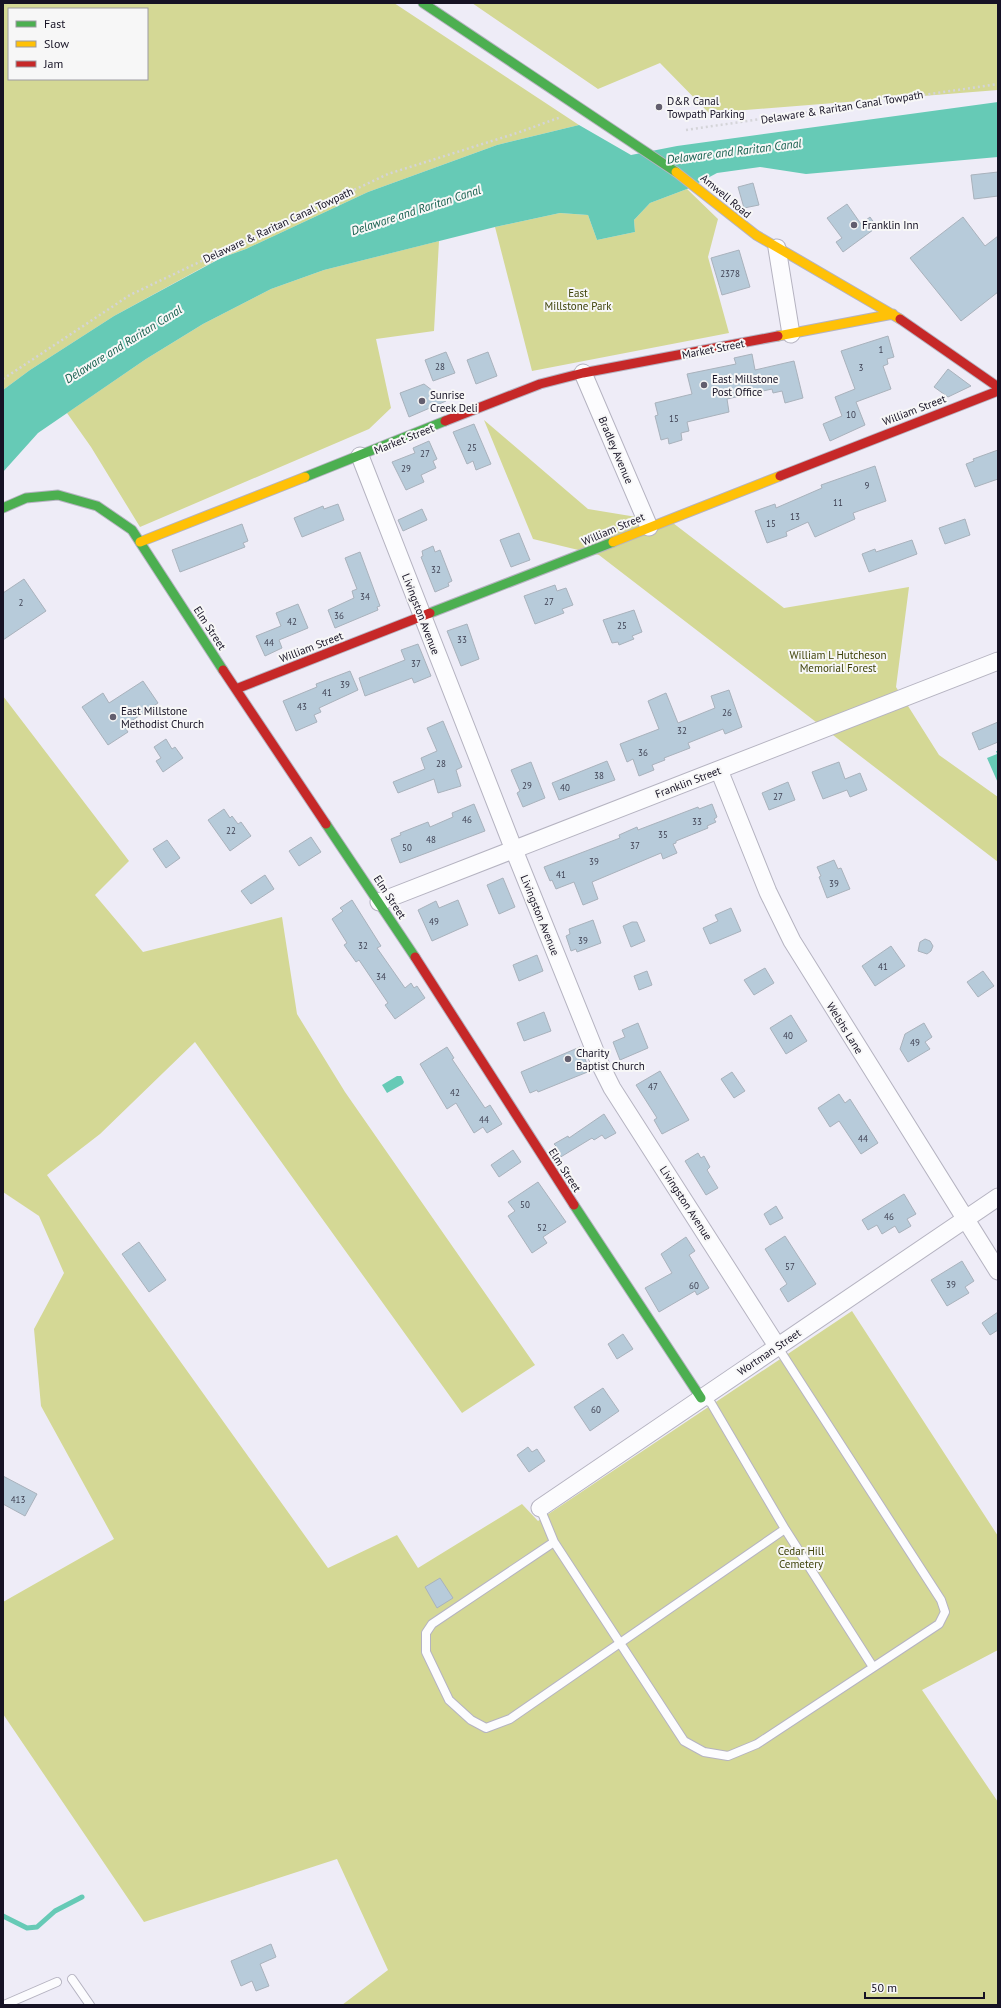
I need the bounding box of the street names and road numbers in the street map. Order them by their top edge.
street label: Delaware & Raritan Canal Towpath [760,87,924,127]
street label: Amwell Road [698,171,754,221]
street label: Delaware & Raritan Canal Towpath [201,184,355,266]
street label: Market Street [681,336,746,362]
street label: William Street [880,391,948,429]
street label: Bradley Avenue [596,414,637,486]
street label: Market Street [372,421,436,457]
street label: William Street [579,509,647,549]
street label: Livingston Avenue [399,571,443,657]
street label: Elm Street [191,604,229,653]
street label: William Street [277,628,345,666]
street label: Franklin Street [653,763,723,801]
street label: Elm Street [371,873,409,922]
street label: Livingston Avenue [517,873,563,958]
street label: Welshs Lane [824,1000,867,1057]
street label: Elm Street [546,1146,584,1195]
street label: Livingston Avenue [657,1163,715,1243]
street label: Wortman Street [735,1325,804,1378]

